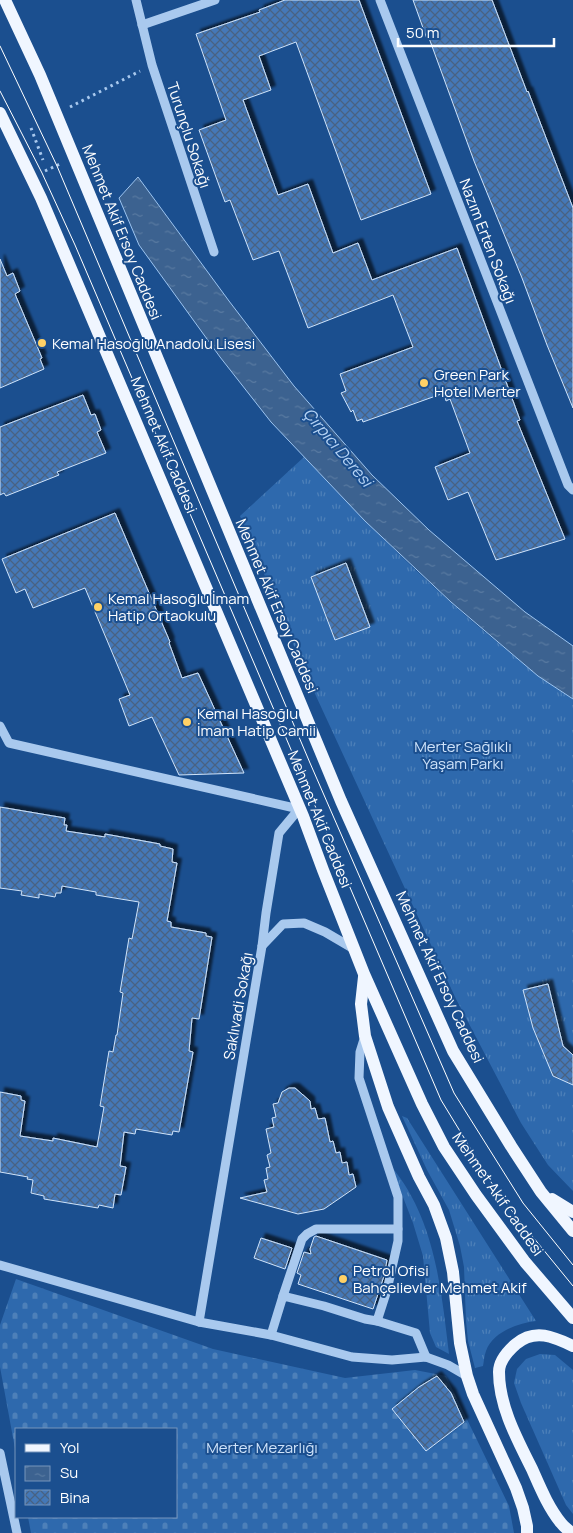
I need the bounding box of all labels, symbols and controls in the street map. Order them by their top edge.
scale bar [398,15,554,47]
text: 50 m [406,22,440,43]
street label: Turunçlu Sokağı [162,79,216,191]
street label: Mehmet Akif Ersoy Caddesi [77,141,167,323]
street label: Nazım Erten Sokağı [455,176,521,306]
place label: Kemal Hasoğlu Anadolu Lisesi [52,333,255,354]
marker: Kemal Hasoğlu Anadolu Lisesi [36,337,48,349]
place label: Green Park Hotel Merter [434,364,521,402]
street label: Mehmet Akif Caddesi [126,373,202,517]
marker: Green Park Hotel Merter [418,377,430,389]
water label: Çırpıcı Deresi [298,403,379,493]
street label: Mehmet Akif Ersoy Caddesi [231,516,323,696]
place label: Kemal Hasoğlu İmam Hatip Ortaokulu [108,588,249,626]
marker: Kemal Hasoğlu İmam Hatip Ortaokulu [92,601,104,613]
place label: Kemal Hasoğlu İmam Hatip Camii [197,703,316,741]
marker: Kemal Hasoğlu İmam Hatip Camii [181,716,193,728]
park label: Merter Sağlıklı Yaşam Parkı [414,736,512,774]
street label: Mehmet Akif Caddesi [283,747,357,891]
street label: Mehmet Akif Ersoy Caddesi [391,888,489,1066]
street label: Saklıvadi Sokağı [218,950,258,1062]
street label: Mehmet Akif Caddesi [447,1128,549,1260]
place label: Petrol Ofisi Bahçelievler Mehmet Akif [353,1260,527,1298]
marker: Petrol Ofisi Bahçelievler Mehmet Akif [337,1273,349,1285]
legend [15,1428,178,1518]
text: Yol [60,1437,80,1458]
park label: Merter Mezarlığı [206,1437,318,1458]
text: Su [60,1462,78,1483]
text: Bina [60,1487,90,1508]

